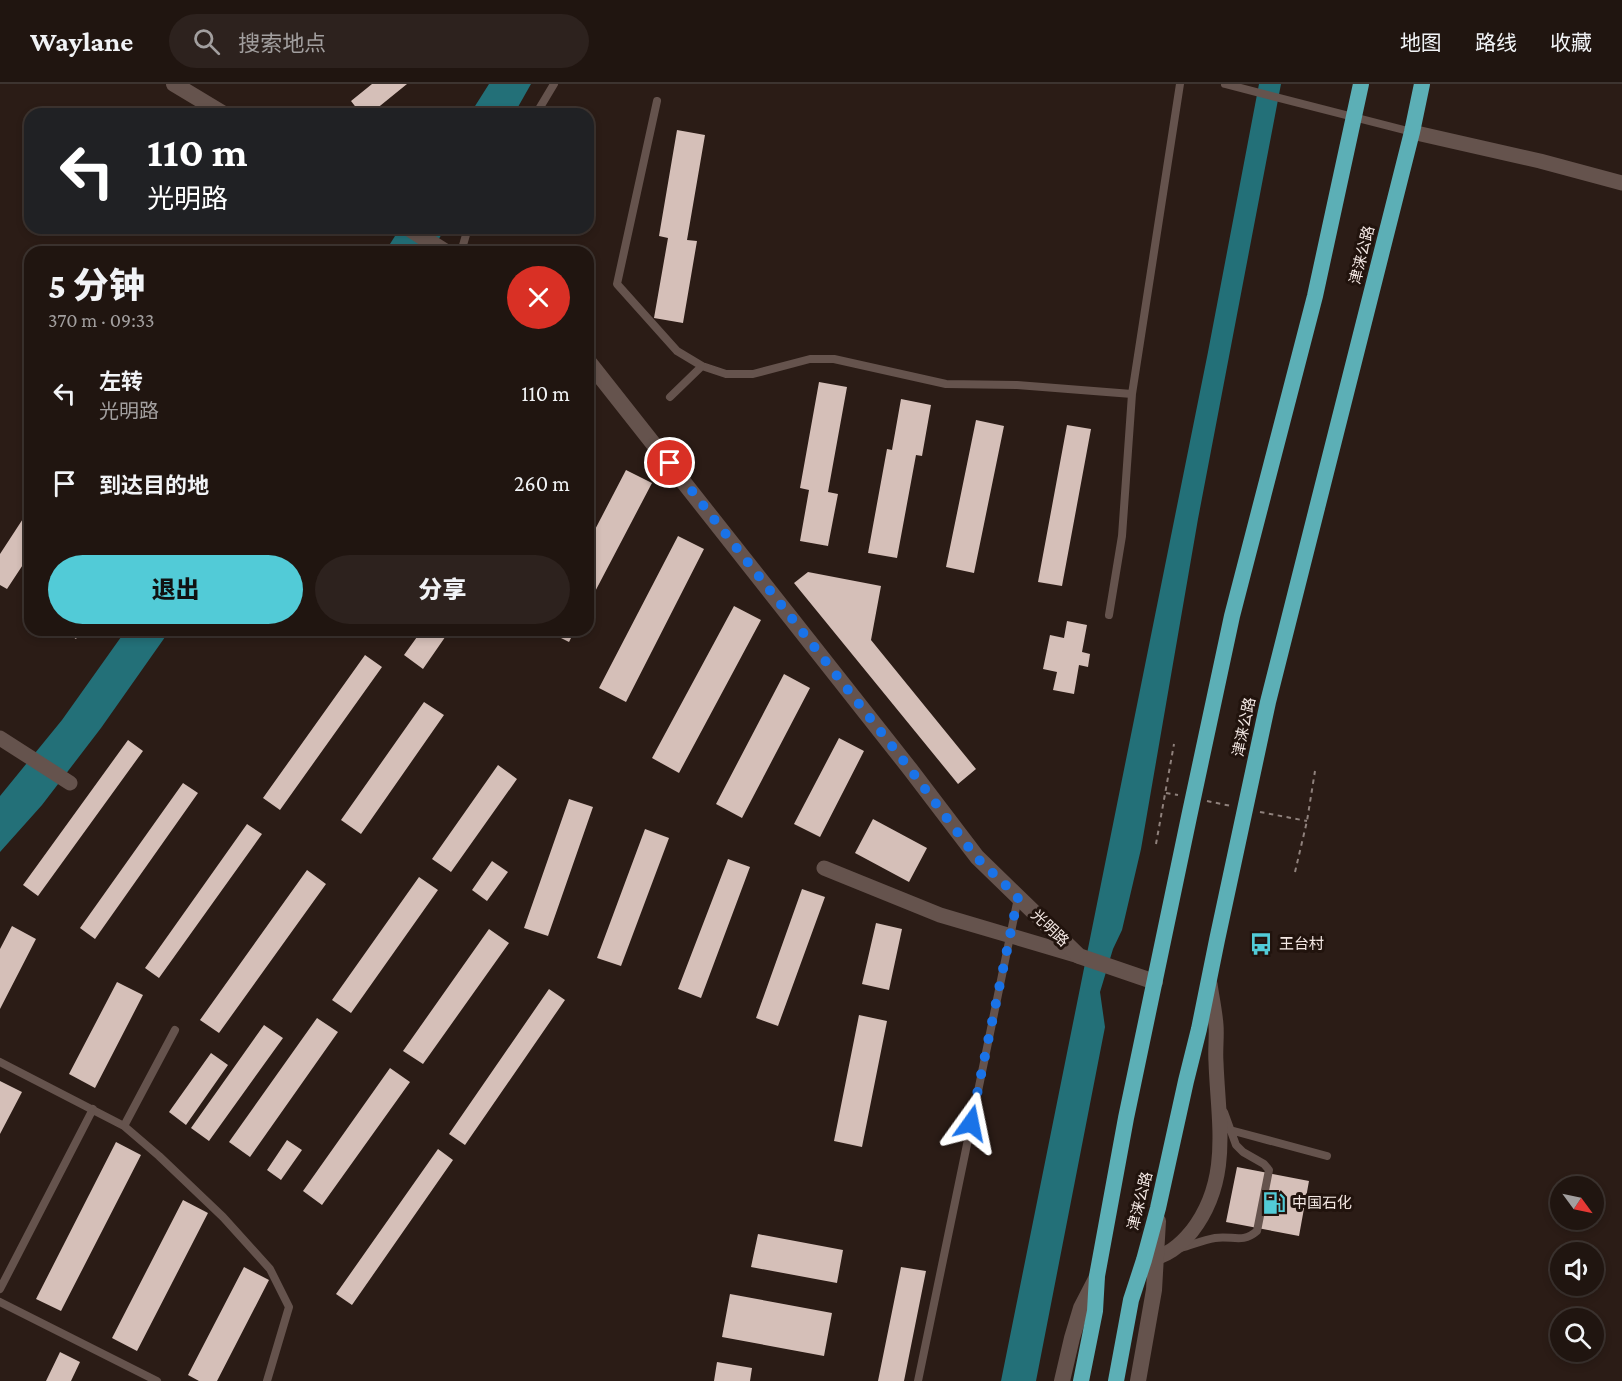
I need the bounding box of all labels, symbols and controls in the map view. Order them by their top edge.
search box [169,14,589,68]
icon: search [190,25,223,58]
text: Waylane [30,26,133,57]
text: 搜索地点 [238,31,326,56]
text: 地图 [1400,31,1442,55]
text: 路线 [1475,31,1517,55]
text: 收藏 [1550,31,1592,55]
text: 110 m [147,128,248,175]
icon: left [48,132,126,210]
text: 光明路 [147,184,228,214]
street label: 津涞公路 [1347,224,1377,286]
text: 5 分钟 [48,266,145,306]
button: close [507,266,570,329]
text: 370 m · 09:33 [48,309,155,331]
text: 左转 [99,369,143,394]
icon: left [48,377,81,410]
text: 110 m [521,381,570,406]
text: 光明路 [99,400,159,422]
pin [644,437,695,488]
icon: arrive [653,446,686,479]
icon: arrive [48,467,81,500]
text: 260 m [514,471,570,496]
text: 到达目的地 [99,473,209,498]
button: 退出 [48,555,303,624]
button: 分享 [315,555,570,624]
street label: 津涞公路 [1230,696,1258,758]
street label: 光明路 [1028,907,1072,949]
bus stop icon: 王台村 [1248,931,1274,957]
place label: 王台村 [1279,935,1324,952]
position arrow [939,1091,1003,1155]
street label: 津涞公路 [1125,1170,1155,1232]
north arrow [1550,1176,1604,1230]
map controls [1550,1176,1604,1362]
fuel station icon: 中国石化 [1261,1190,1287,1216]
place label: 中国石化 [1292,1194,1352,1211]
button: sound [1550,1242,1604,1296]
button: search [1550,1308,1604,1362]

